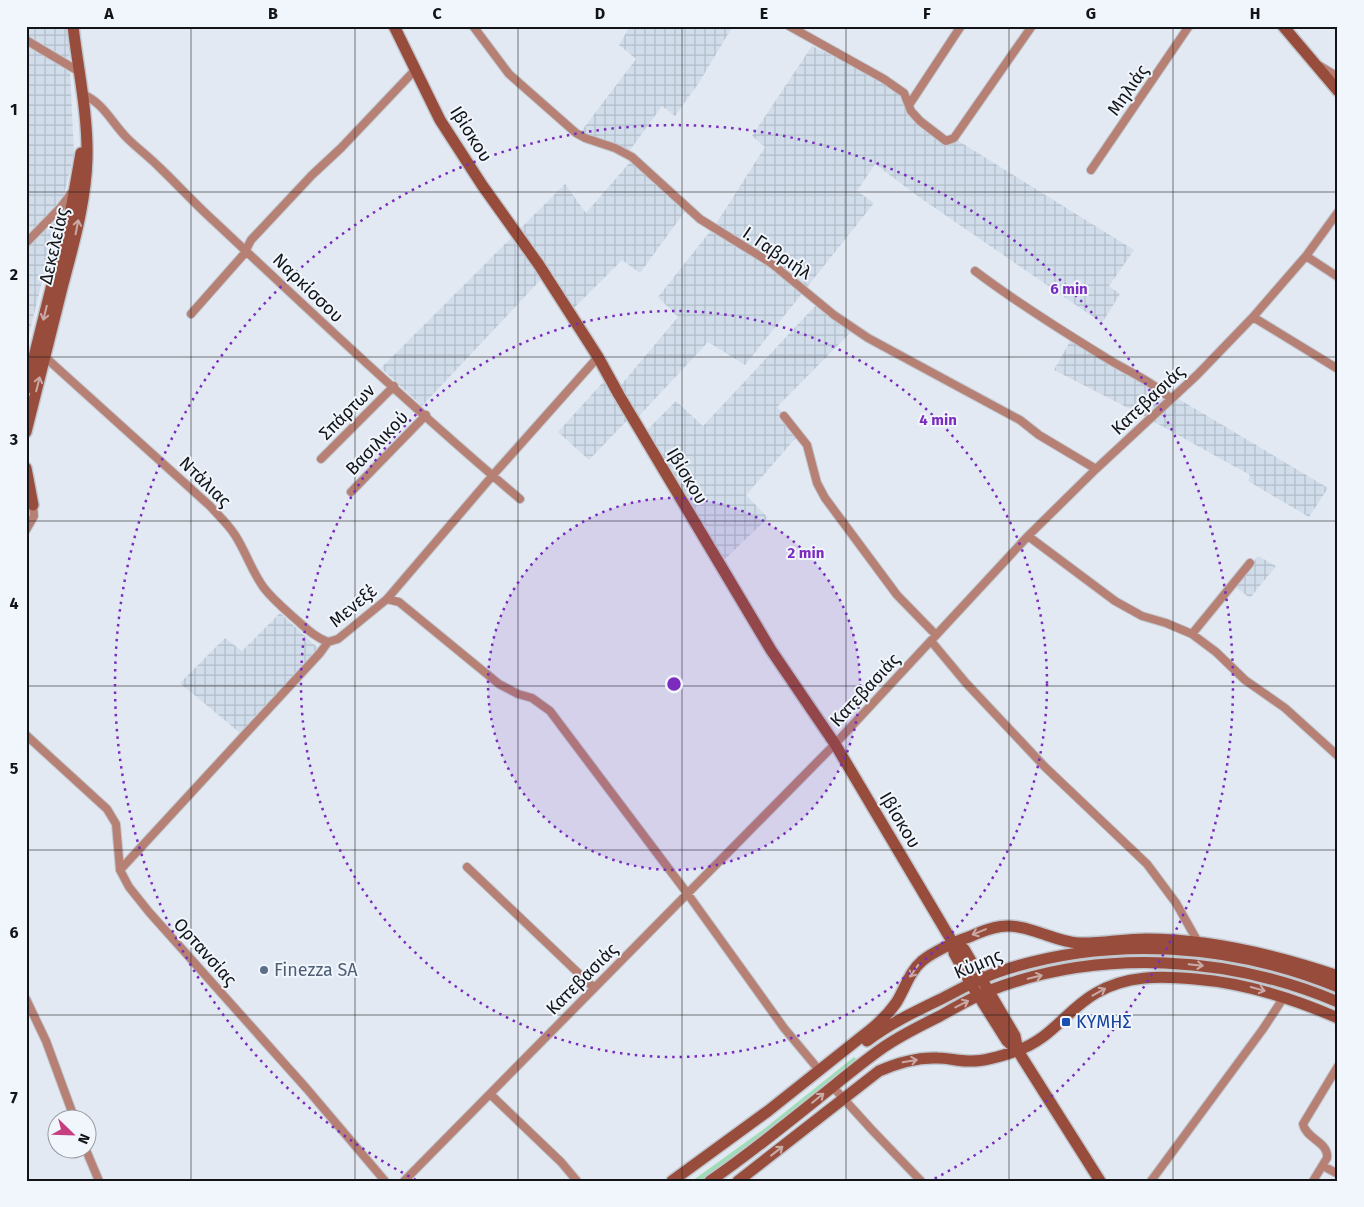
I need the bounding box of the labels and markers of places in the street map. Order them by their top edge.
centre of rings [665,675,683,693]
place label: Finezza SA [274,959,358,981]
marker: Finezza SA [258,964,270,976]
place label: ΚΥΜΗΣ [1076,1011,1132,1033]
marker: ΚΥΜΗΣ [1060,1016,1072,1028]

